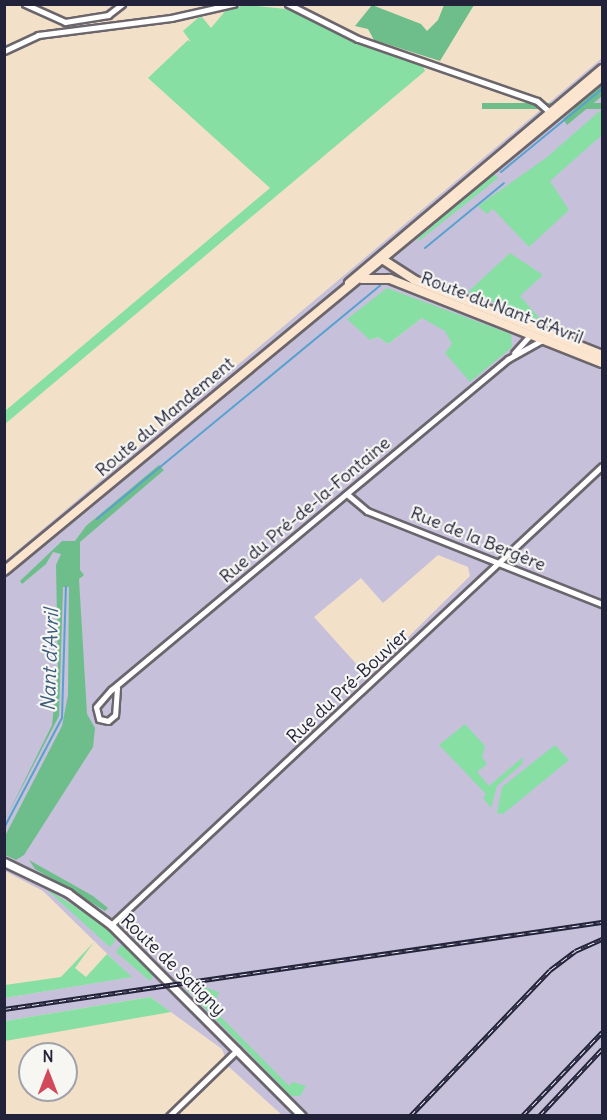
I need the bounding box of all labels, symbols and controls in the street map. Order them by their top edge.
street label: Route du Nant-d'Avril [418,267,586,349]
street label: Route du Mandement [91,353,239,481]
street label: Rue du Pré-de-la-Fontaine [215,432,395,588]
street label: Rue de la Bergère [407,502,549,576]
water label: Nant d'Avril [35,608,63,712]
street label: Rue du Pré-Bouvier [283,624,413,748]
street label: Route de Satigny [116,910,230,1020]
north arrow [18,1042,78,1102]
text: N [42,1046,54,1066]

